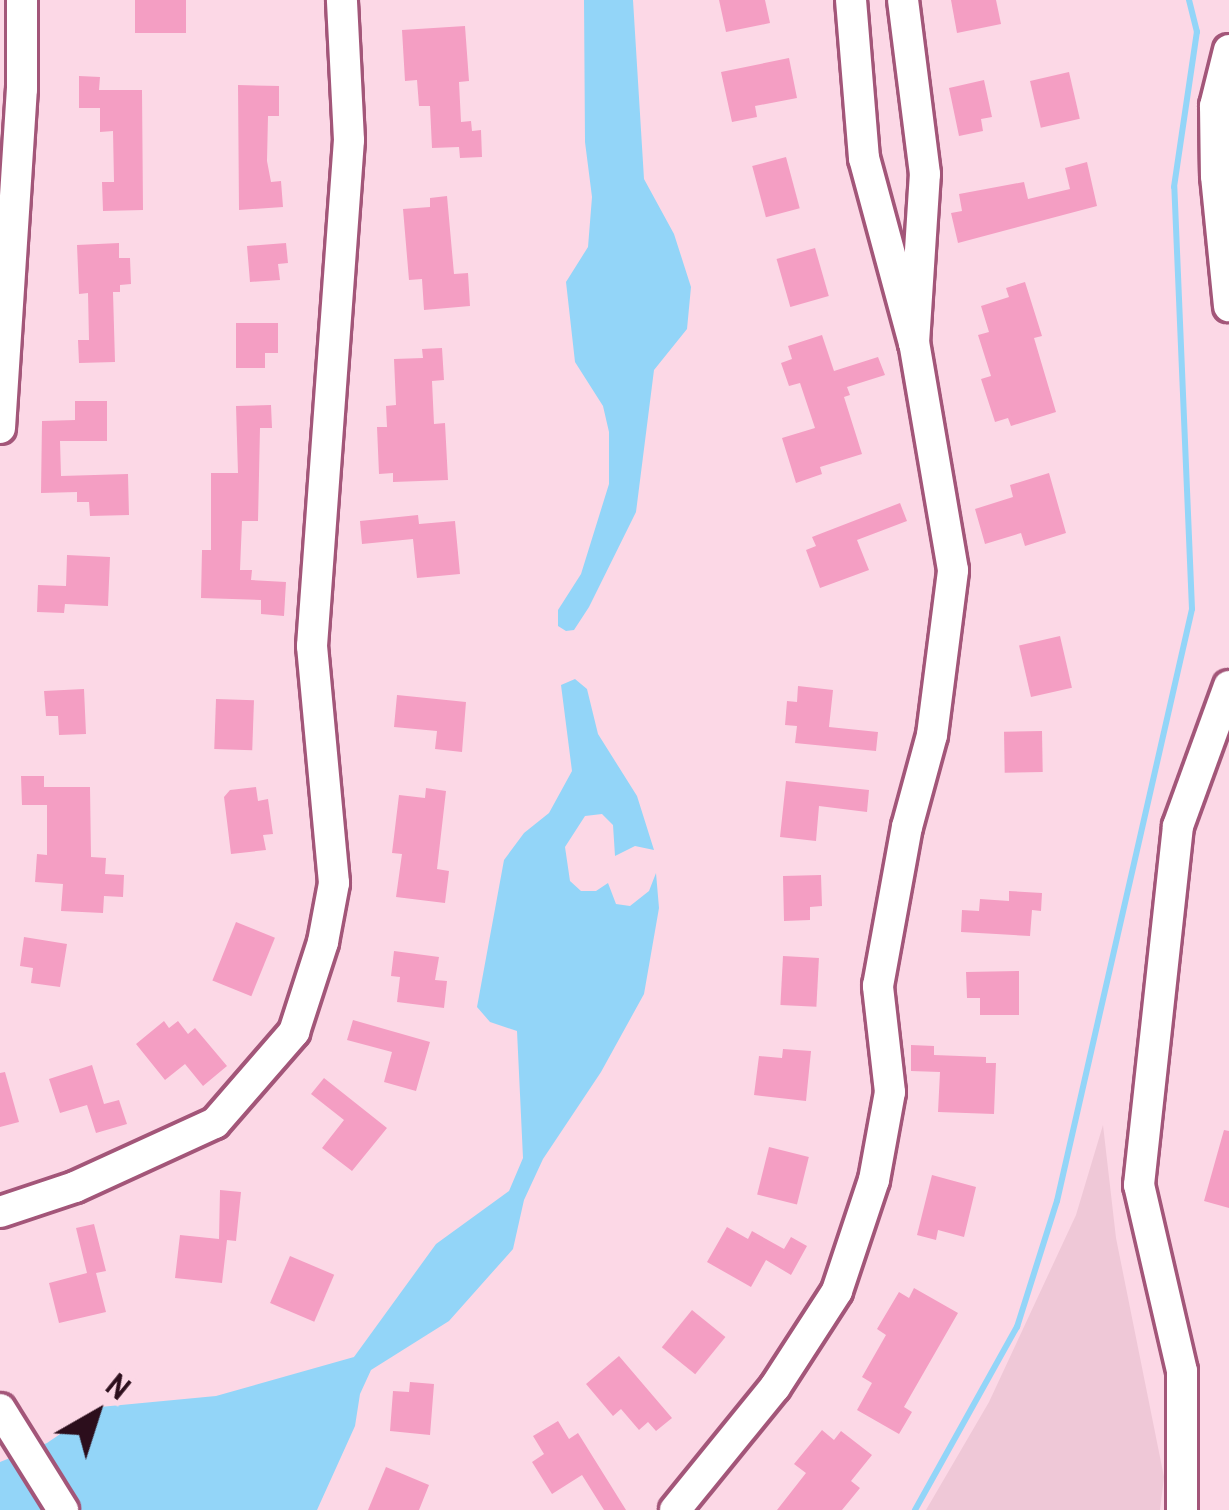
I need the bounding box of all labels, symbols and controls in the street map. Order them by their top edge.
north arrow [36,1354,156,1474]
text: N [97,1363,140,1409]

